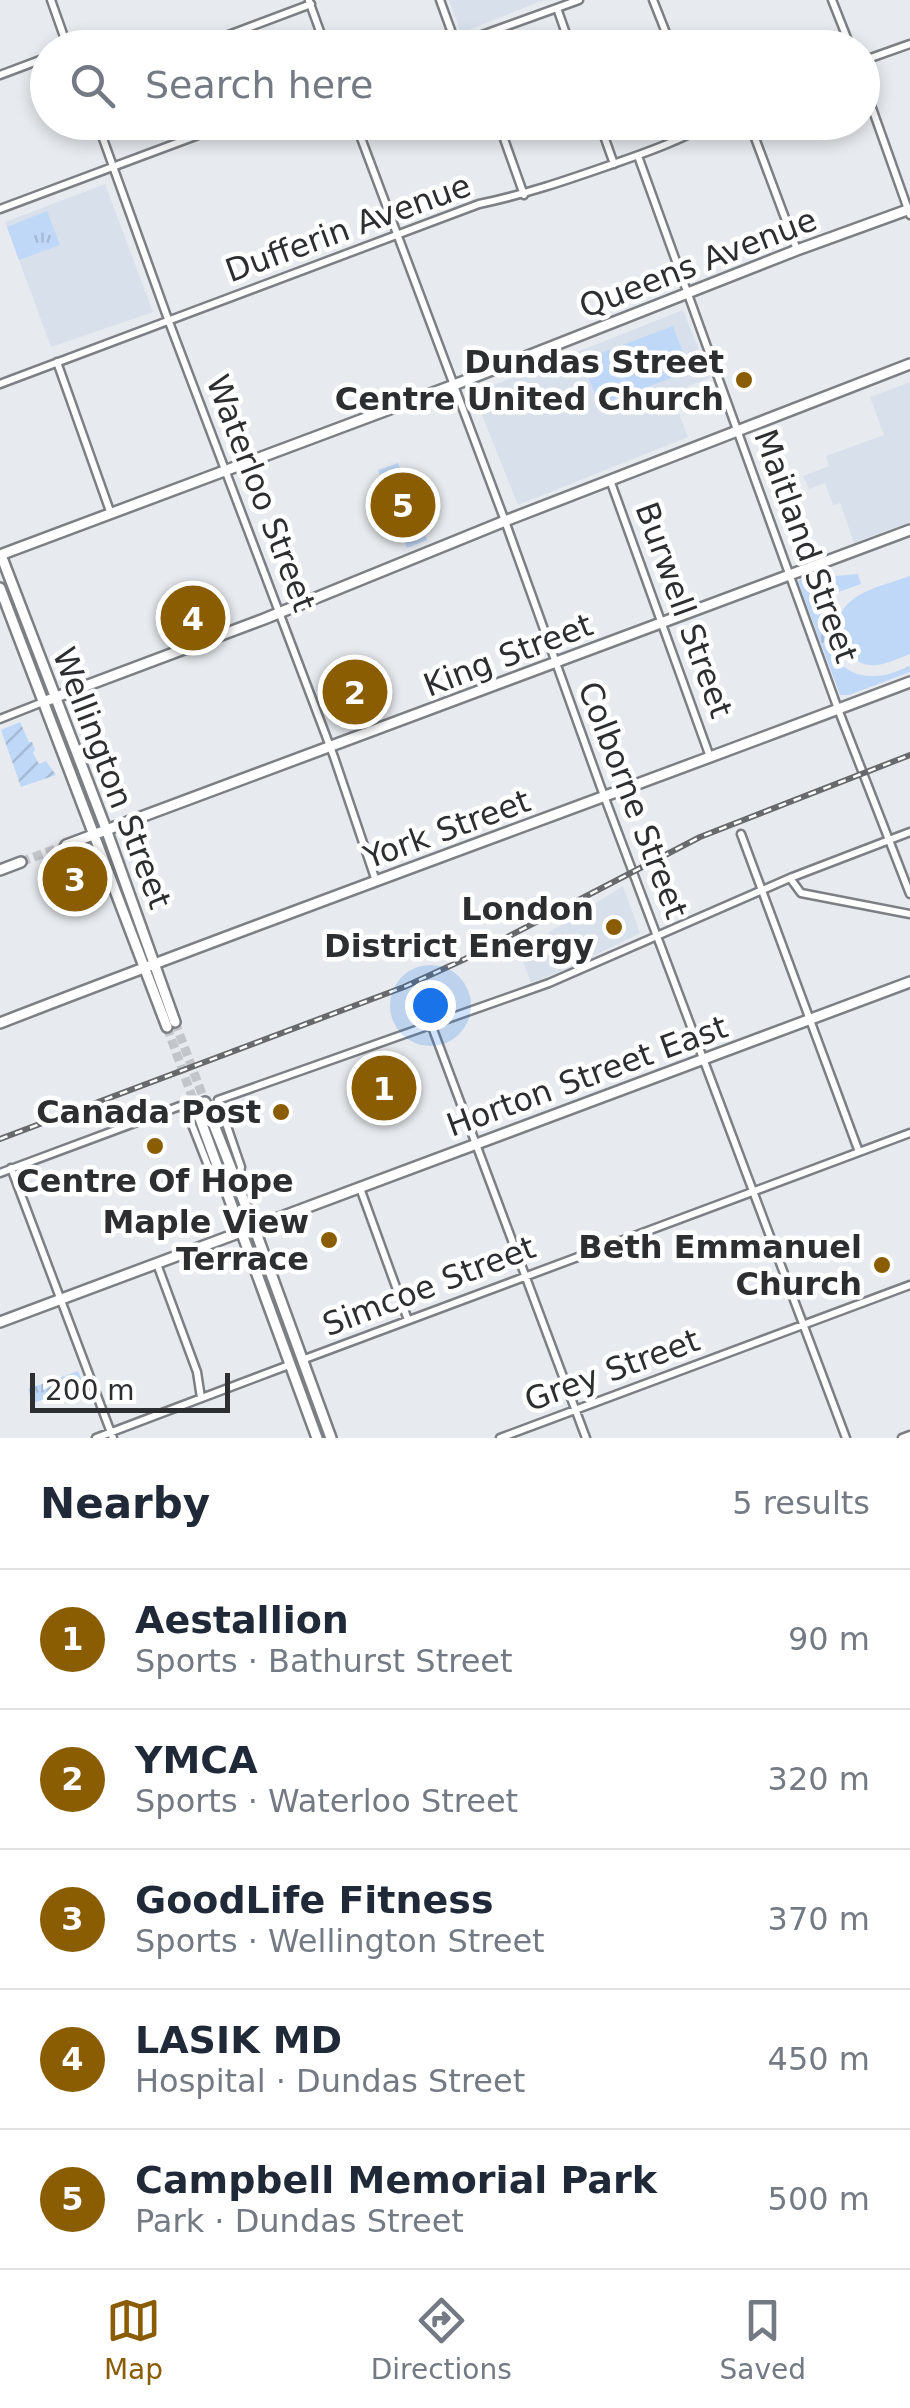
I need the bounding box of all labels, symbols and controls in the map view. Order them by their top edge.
search box [30,30,880,140]
icon: search [65,58,120,113]
text: Search here [145,63,373,107]
street label: Dufferin Avenue [220,166,476,290]
street label: Queens Avenue [574,200,822,326]
place label: Dundas Street Centre United Church [335,343,724,418]
street label: Waterloo Street [198,369,324,617]
marker: Dundas Street Centre United Church [733,369,755,391]
street label: Maitland Street [746,424,866,668]
pin: 5 [370,468,436,542]
street label: Burwell Street [627,497,741,723]
pin: 4 [160,580,226,656]
street label: King Street [418,605,598,705]
street label: Wellington Street [45,642,179,914]
pin: 2 [322,654,388,730]
street label: Colborne Street [570,676,696,924]
street label: York Street [358,781,535,877]
pin: 3 [42,842,108,916]
place label: London District Energy [324,890,594,965]
marker: London District Energy [603,916,625,938]
your location [405,980,456,1031]
street label: Horton Street East [442,1008,732,1144]
pin: 1 [352,1050,416,1126]
place label: Canada Post [36,1093,261,1131]
marker: Canada Post [270,1101,292,1123]
marker: Centre Of Hope [144,1135,166,1157]
place label: Centre Of Hope [16,1162,294,1200]
place label: Maple View Terrace [102,1203,309,1278]
street label: Simcoe Street [317,1228,541,1344]
place label: Beth Emmanuel Church [578,1228,862,1303]
marker: Maple View Terrace [318,1229,340,1251]
marker: Beth Emmanuel Church [871,1254,893,1276]
street label: Grey Street [519,1321,705,1419]
scale bar [30,1368,230,1412]
text: 200 m [45,1374,135,1407]
text: Nearby [40,1479,210,1528]
text: 5 results [732,1484,870,1522]
text: Aestallion [135,1598,349,1642]
text: 1 [61,1620,84,1658]
text: 90 m [788,1620,870,1658]
text: Sports · Bathurst Street [135,1642,513,1680]
text: YMCA [135,1738,258,1782]
text: 2 [61,1760,84,1798]
text: 320 m [768,1760,870,1798]
text: Sports · Waterloo Street [135,1782,518,1820]
text: GoodLife Fitness [135,1878,494,1922]
text: 3 [61,1900,84,1938]
text: 370 m [768,1900,870,1938]
text: Sports · Wellington Street [135,1922,545,1960]
text: LASIK MD [135,2018,342,2062]
text: 4 [61,2040,84,2078]
text: 450 m [768,2040,870,2078]
text: Hospital · Dundas Street [135,2062,525,2100]
text: Campbell Memorial Park [135,2158,657,2202]
text: 5 [61,2180,84,2218]
text: 500 m [768,2180,870,2218]
text: Park · Dundas Street [135,2202,464,2240]
tab: Map [104,2293,163,2386]
tab: Directions [371,2293,512,2386]
tab: Saved [720,2293,806,2386]

